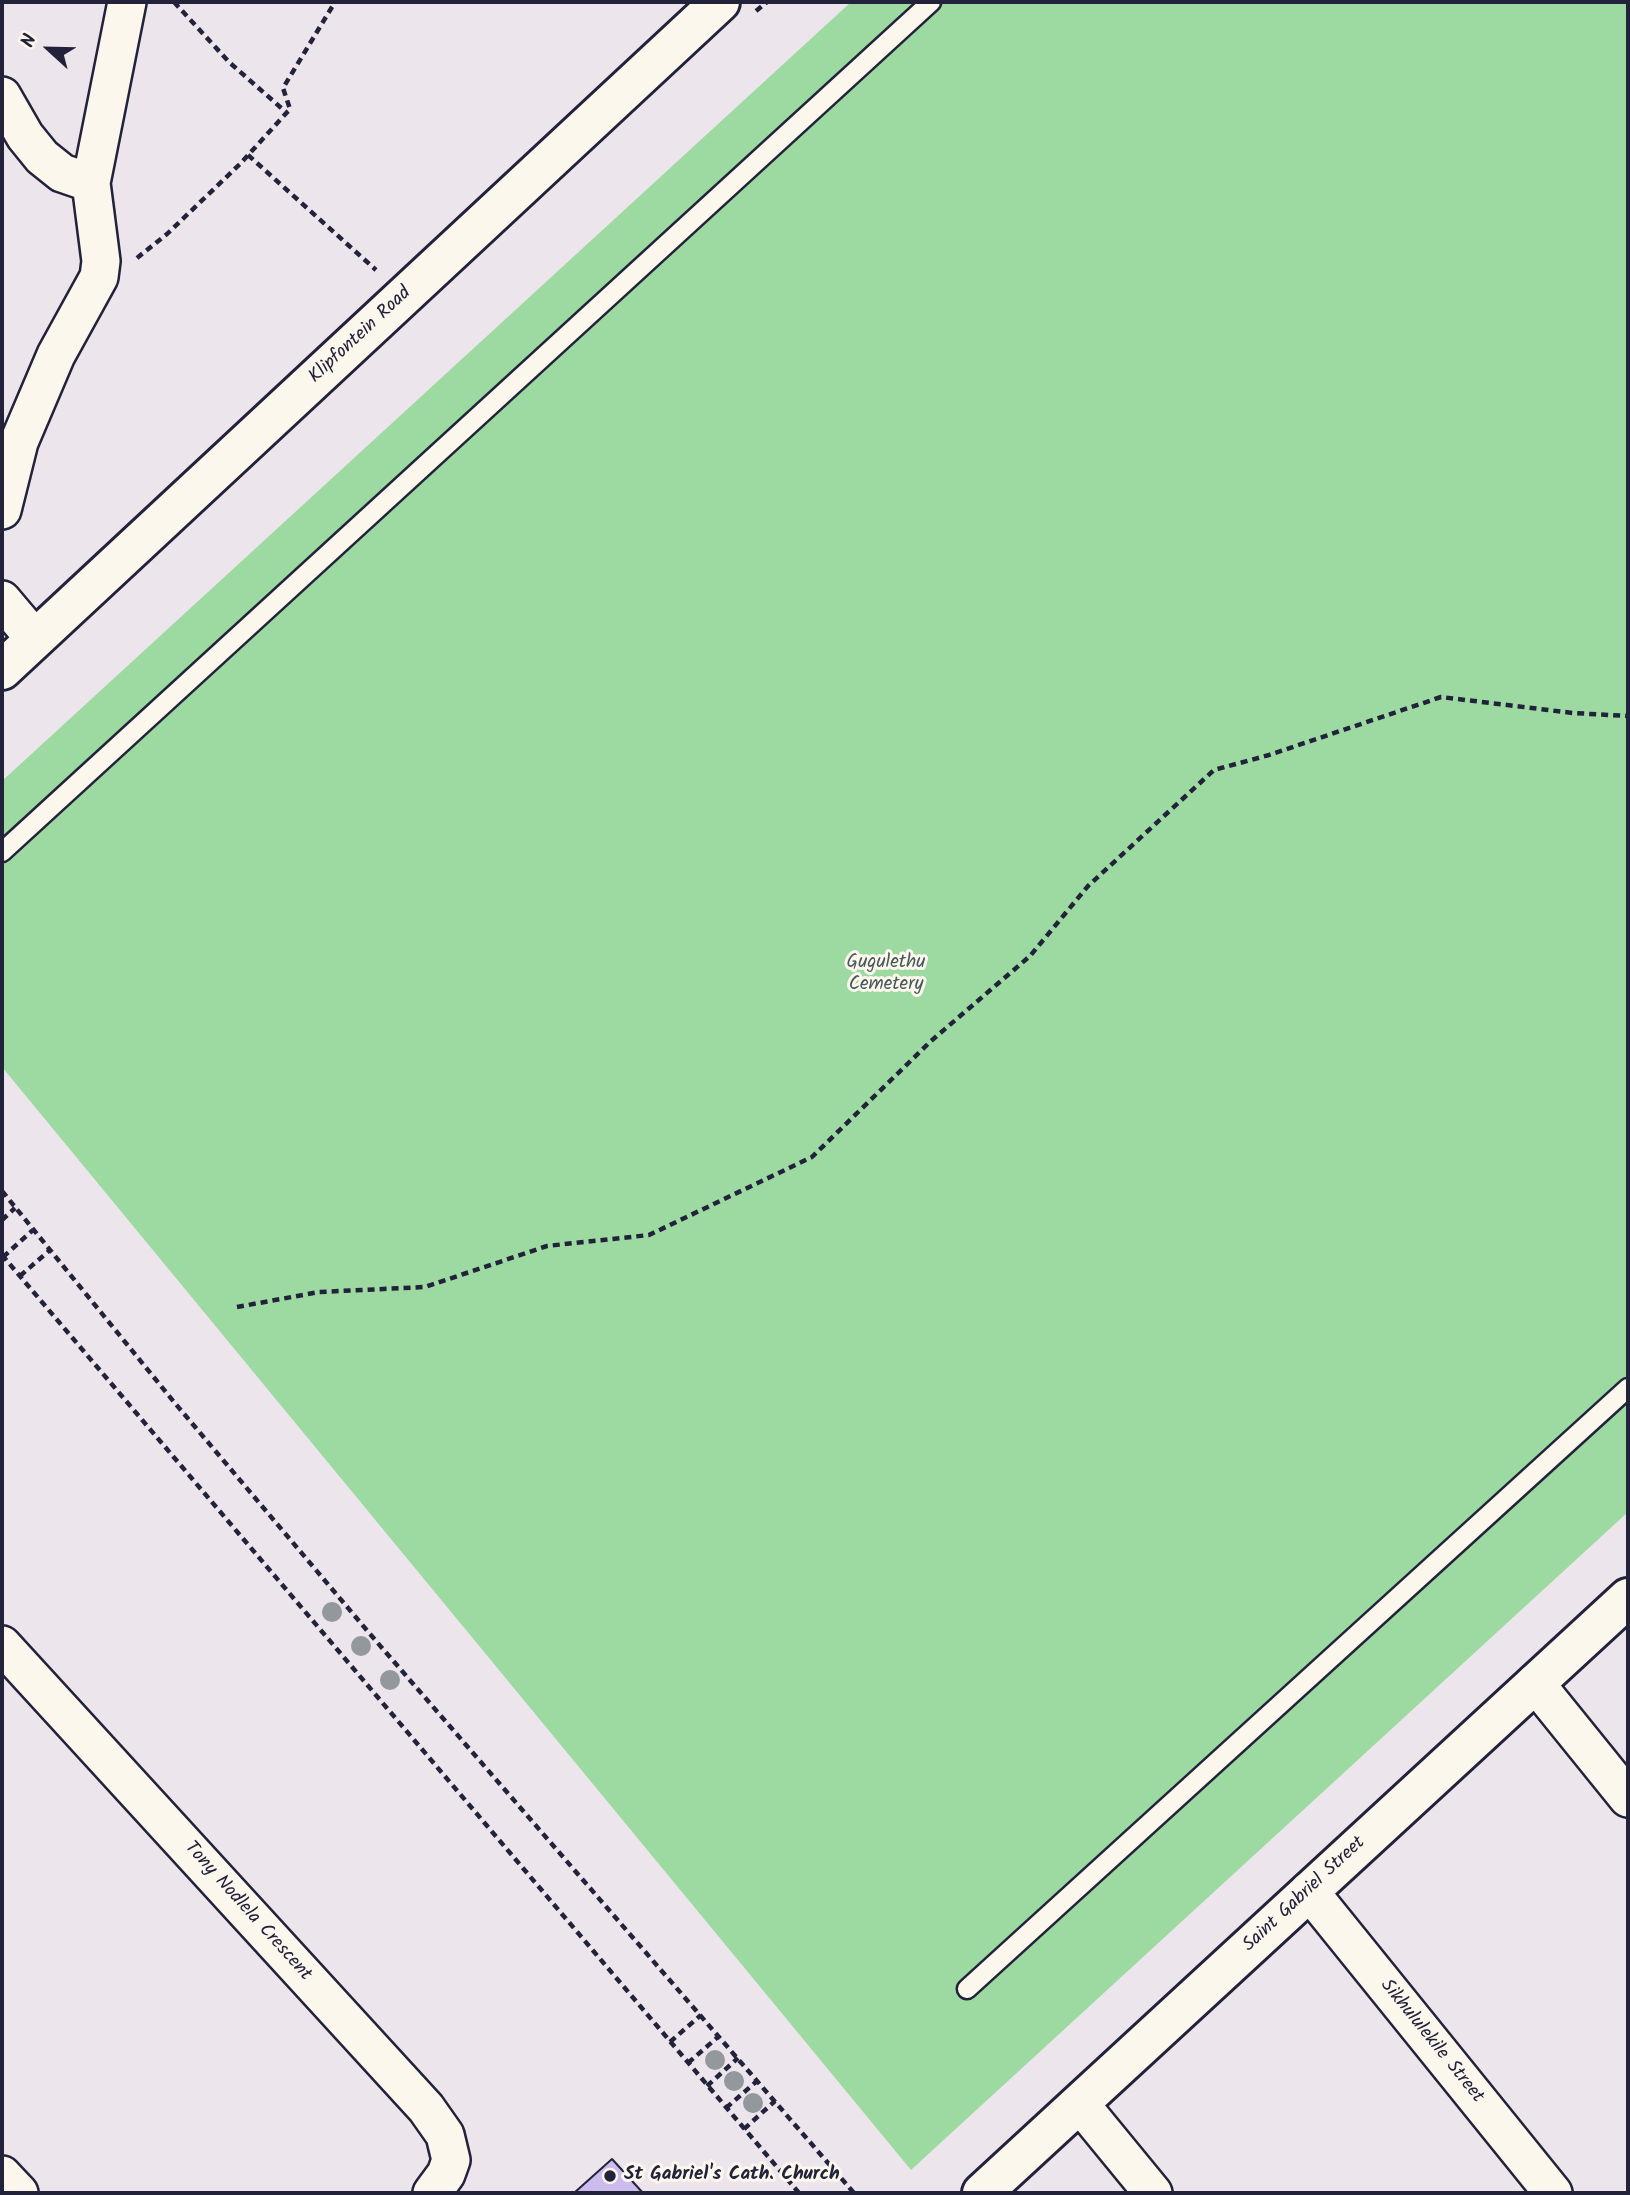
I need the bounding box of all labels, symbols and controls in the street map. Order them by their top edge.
north arrow [14,14,84,84]
text: N [13,30,46,52]
street label: Klipfontein Road [305,283,417,389]
park label: Gugulethu Cemetery [847,953,925,997]
street label: Saint Gabriel Street [1239,1832,1371,1958]
street label: Tony Nodlela Crescent [178,1838,316,1986]
street label: Sikhululekile Street [1374,1976,1488,2108]
place label: St Gabriel's Cath. Church [624,2165,840,2187]
marker: St Gabriel's Cath. Church [602,2168,618,2184]

